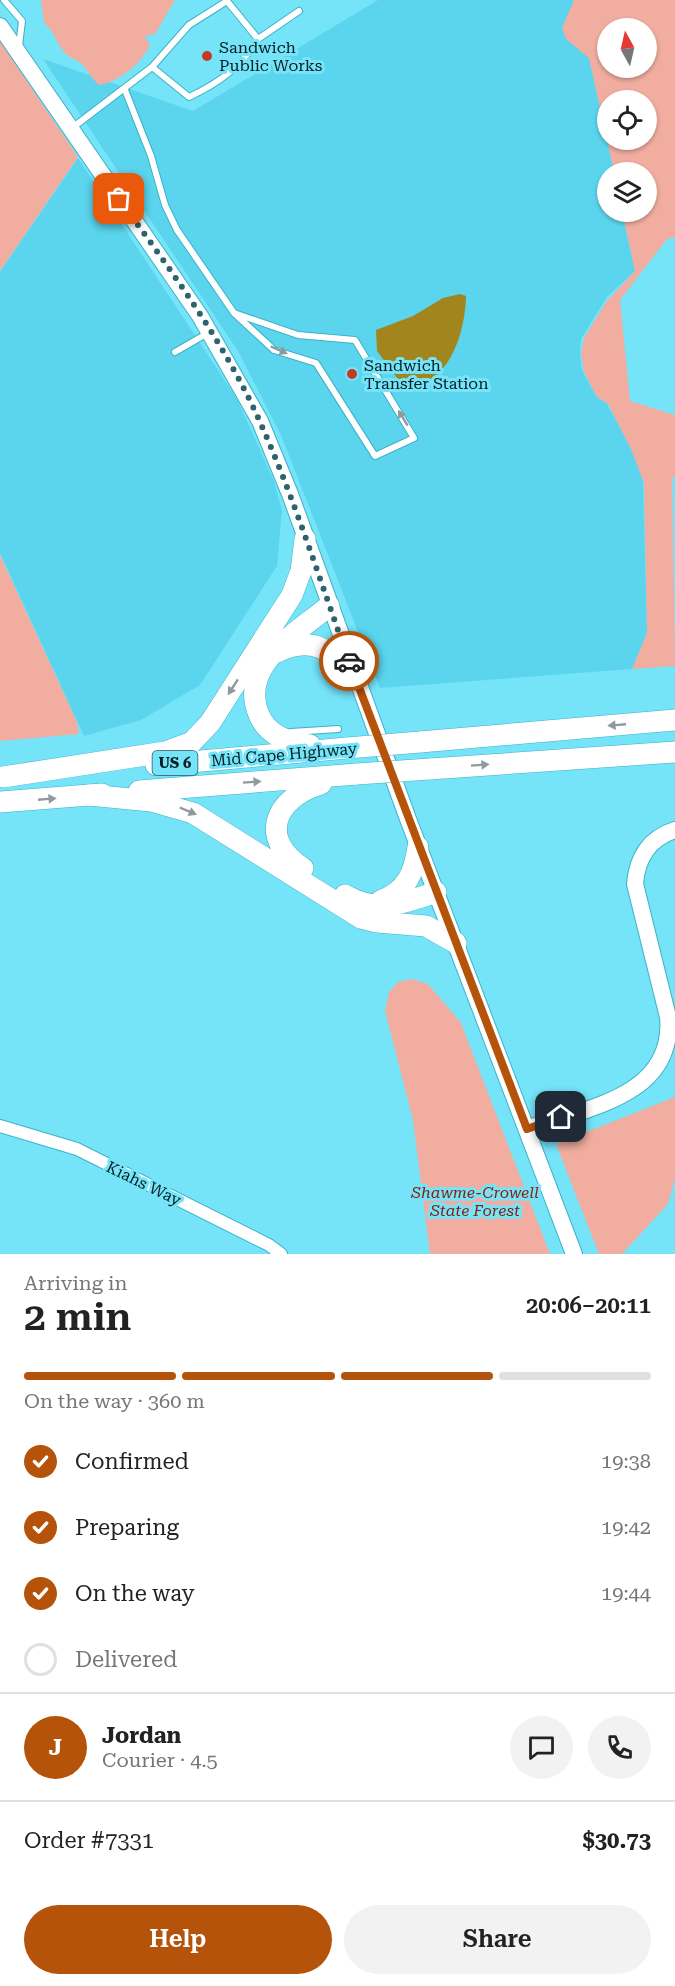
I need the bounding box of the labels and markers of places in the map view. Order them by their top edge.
place label: Sandwich Public Works [219,38,323,75]
marker: Sandwich Public Works [200,49,214,63]
pin [93,173,144,224]
place label: Sandwich Transfer Station [364,356,488,393]
marker: Sandwich Transfer Station [345,367,359,381]
pin [535,1091,586,1142]

